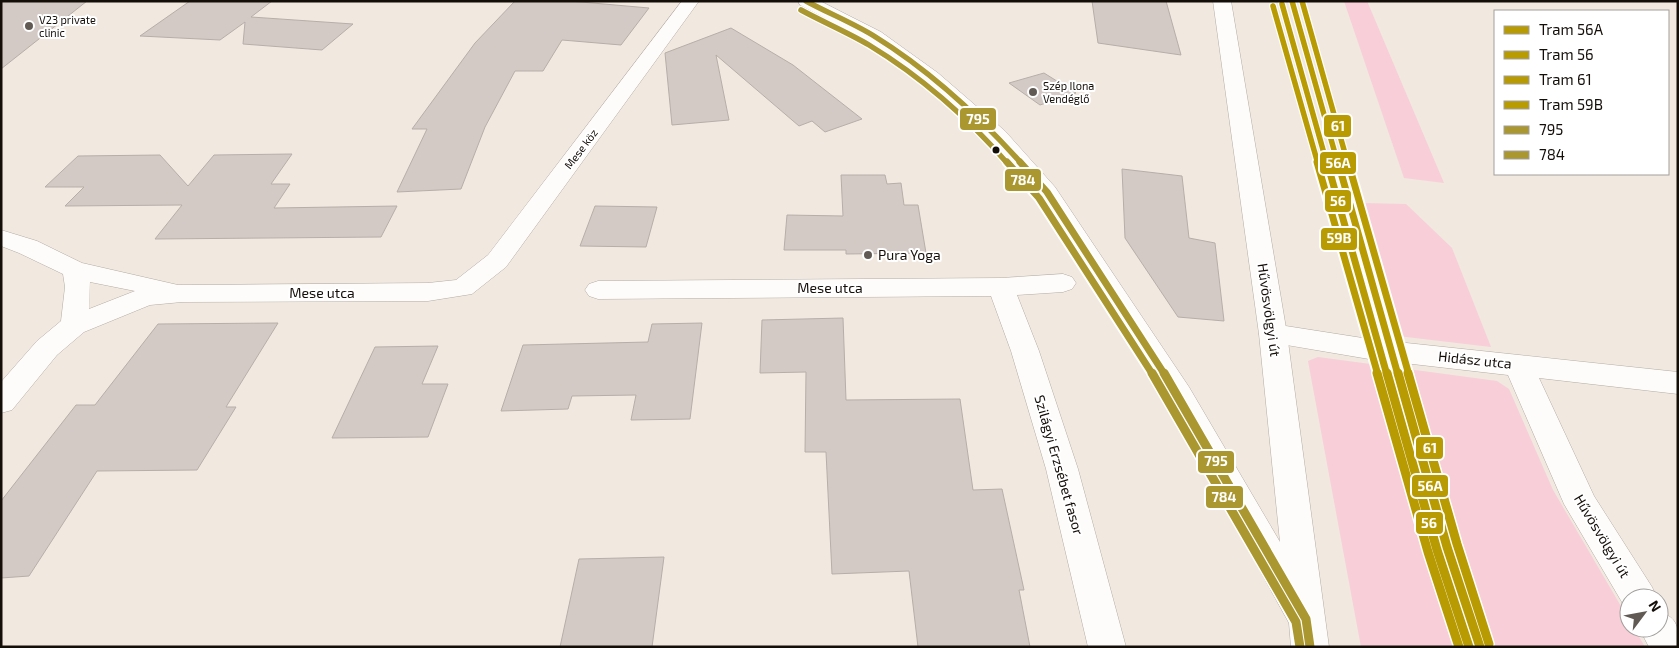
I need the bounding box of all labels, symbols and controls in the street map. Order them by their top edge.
legend [1494,10,1669,175]
place label: V23 private clinic [39,13,96,39]
marker: V23 private clinic [23,20,35,32]
text: Tram 56A [1539,20,1604,38]
text: Tram 56 [1539,45,1594,63]
text: Tram 61 [1539,70,1592,88]
place label: Szép Ilona Vendéglő [1043,79,1094,105]
marker: Szép Ilona Vendéglő [1027,86,1039,98]
text: Tram 59B [1539,95,1603,113]
line badge: 795 [959,107,997,131]
text: 795 [966,110,990,127]
line badge: 61 [1323,114,1352,138]
text: 61 [1331,117,1345,134]
text: 795 [1539,120,1563,138]
street label: Mese köz [561,126,600,171]
unlabelled marker [991,145,1001,155]
text: 784 [1539,145,1565,163]
line badge: 56A [1319,151,1357,175]
text: 56A [1325,154,1351,171]
line badge: 784 [1004,168,1042,192]
text: 784 [1010,171,1036,188]
line badge: 56 [1324,189,1352,213]
text: 56 [1330,192,1346,209]
line badge: 59B [1320,227,1358,251]
text: 59B [1327,229,1352,246]
place label: Pura Yoga [878,246,941,263]
marker: Pura Yoga [862,249,874,261]
street label: Hűvösvölgyi út [1255,262,1284,358]
street label: Mese utca [797,279,863,296]
street label: Mese utca [289,284,355,301]
street label: Hidász utca [1437,347,1513,372]
street label: Szilágyi Erzsébet fasor [1031,393,1088,537]
line badge: 61 [1415,436,1444,460]
text: 61 [1423,439,1437,456]
line badge: 795 [1197,450,1235,474]
text: 795 [1204,452,1228,469]
line badge: 56A [1411,474,1449,498]
text: 56A [1417,477,1443,494]
line badge: 784 [1205,485,1244,509]
text: 784 [1211,488,1237,505]
street label: Hűvösvölgyi út [1571,491,1634,581]
line badge: 56 [1415,511,1444,535]
text: 56 [1421,514,1437,531]
north arrow [1619,588,1669,638]
text: N [1646,597,1665,615]

